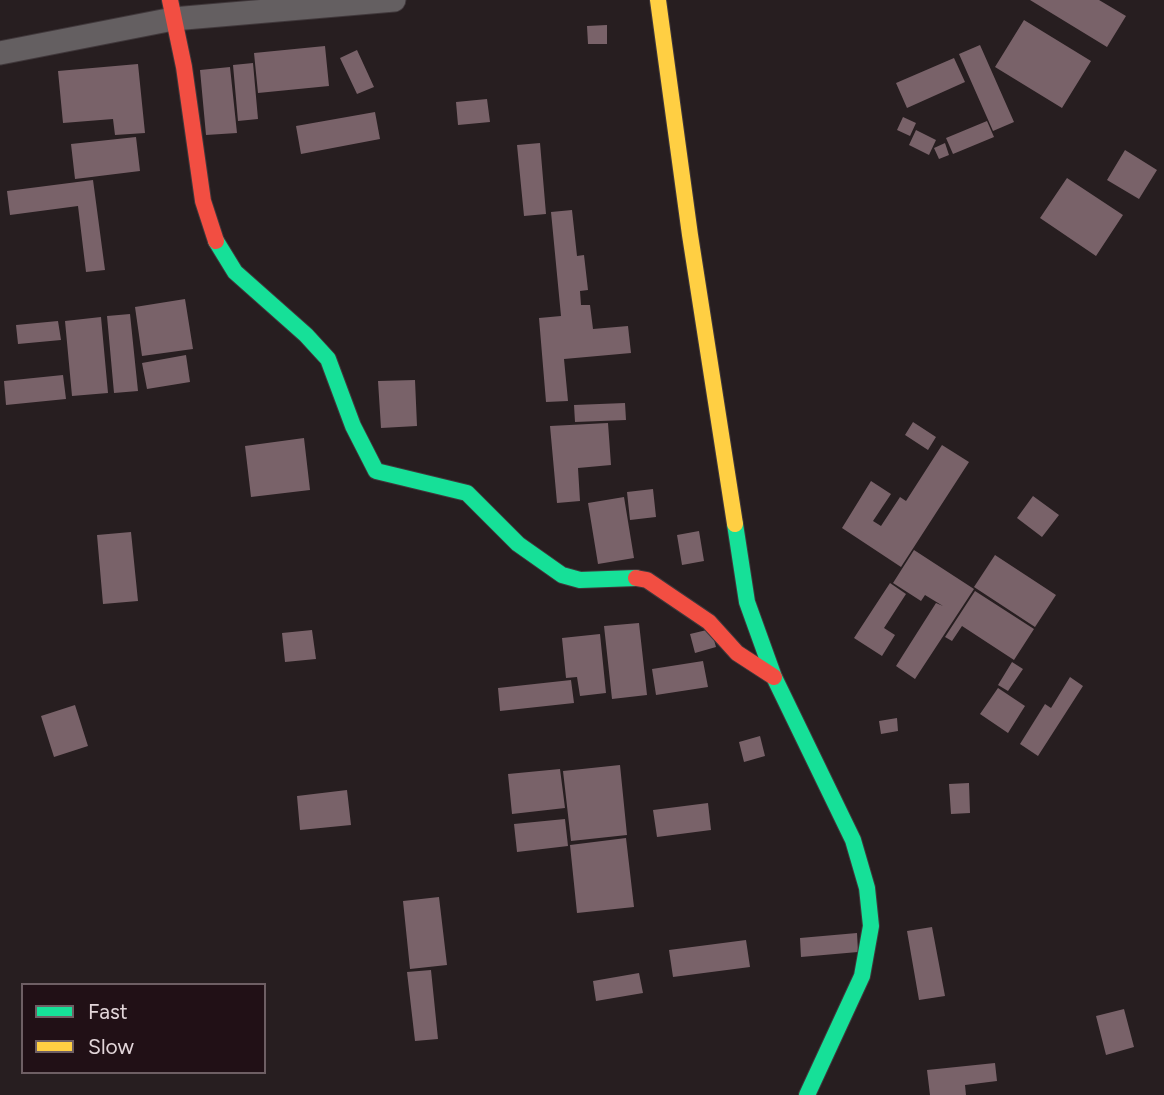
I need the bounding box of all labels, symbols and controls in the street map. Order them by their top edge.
legend [21,983,266,1074]
text: Fast [88,999,128,1024]
text: Slow [88,1034,134,1059]

